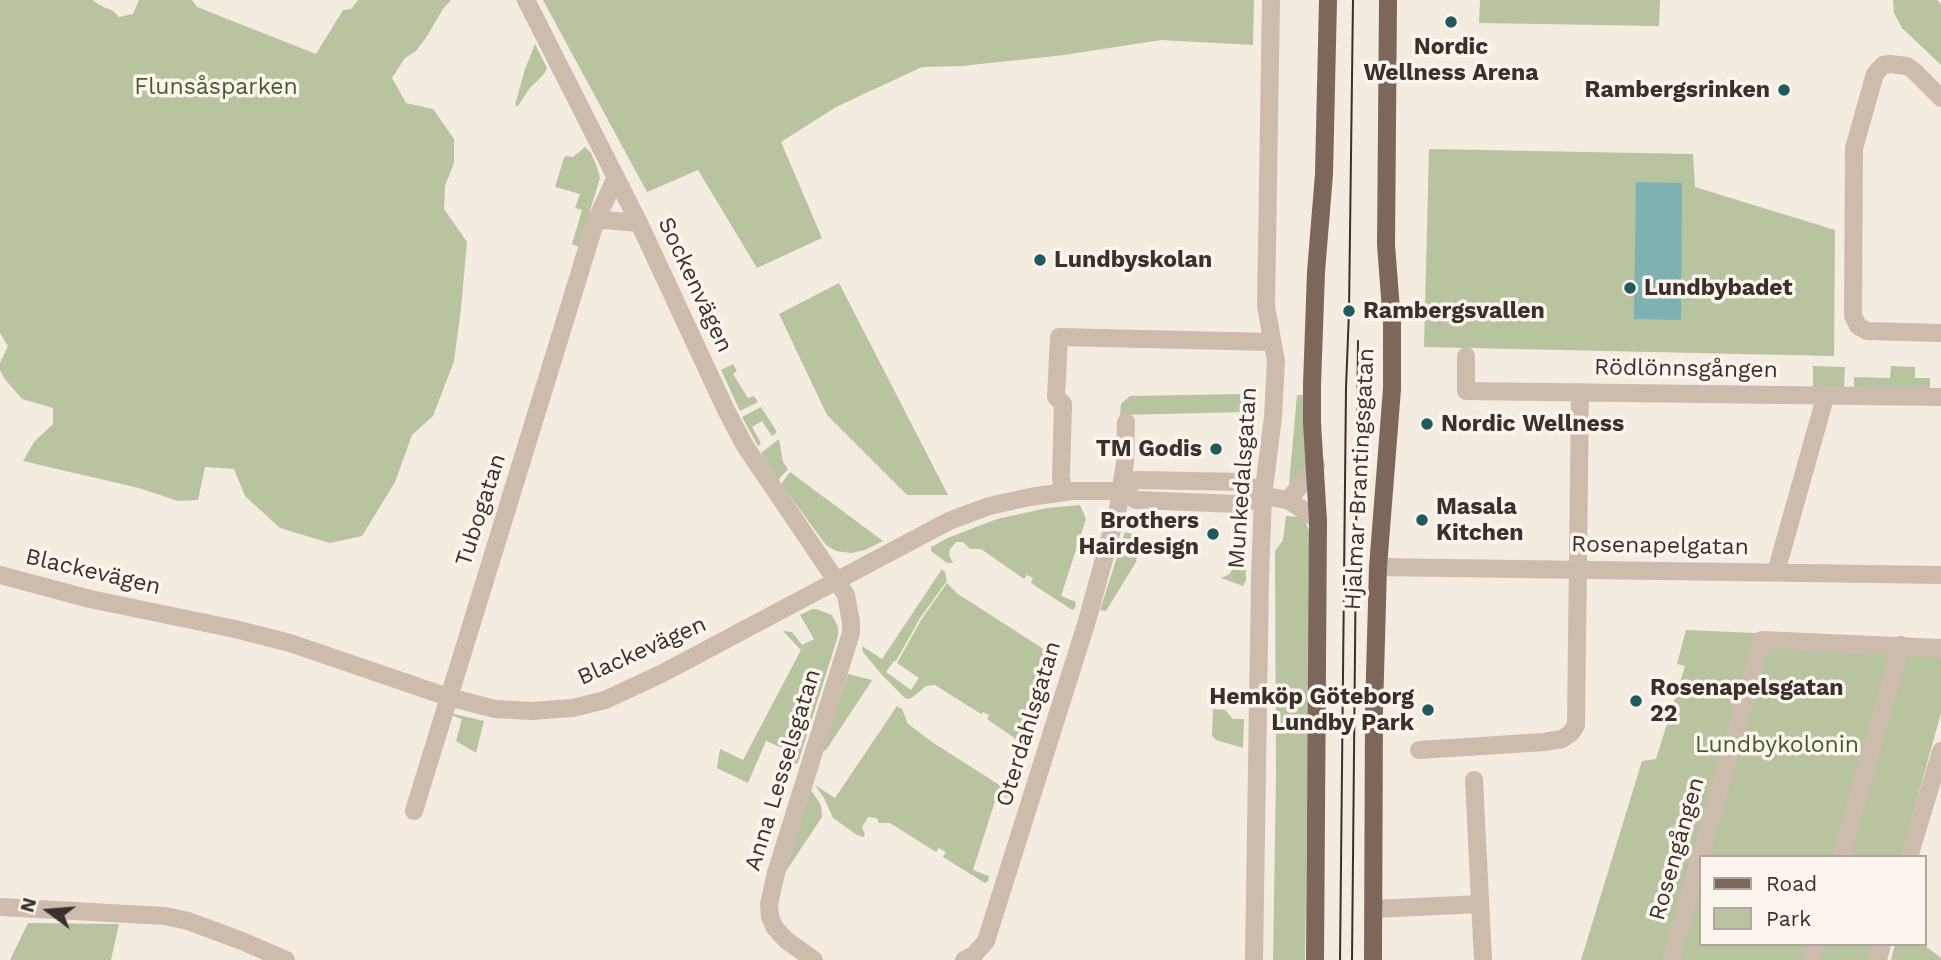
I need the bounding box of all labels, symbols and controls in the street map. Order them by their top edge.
marker: Nordic Wellness Arena [1443,14,1459,30]
place label: Nordic Wellness Arena [1364,33,1538,87]
park label: Flunsåsparken [134,73,298,101]
place label: Rambergsrinken [1585,76,1770,104]
marker: Rambergsrinken [1776,82,1792,98]
street label: Sockenvägen [652,213,738,357]
place label: Lundbyskolan [1054,246,1212,274]
marker: Lundbyskolan [1032,252,1048,268]
place label: Lundbybadet [1644,274,1793,302]
marker: Lundbybadet [1622,280,1638,296]
place label: Rambergsvallen [1363,297,1545,325]
marker: Rambergsvallen [1341,303,1357,319]
street label: Hjalmar Brantingsgatan [1339,347,1381,611]
street label: Rödlönnsgången [1594,354,1778,384]
street label: Munkedalsgatan [1223,386,1263,570]
place label: Nordic Wellness [1441,410,1624,438]
marker: Nordic Wellness [1419,416,1435,432]
place label: TM Godis [1096,435,1202,463]
marker: TM Godis [1208,441,1224,457]
street label: Tubogatan [450,450,512,570]
place label: Masala Kitchen [1436,493,1524,547]
place label: Brothers Hairdesign [1078,507,1199,561]
marker: Masala Kitchen [1414,512,1430,528]
marker: Brothers Hairdesign [1205,526,1221,542]
street label: Rosenapelgatan [1571,531,1749,561]
street label: Blackevägen [23,543,163,601]
street label: Blackevägen [573,610,711,692]
street label: Oterdahlsgatan [991,638,1067,810]
street label: Anna Lesselsgatan [739,666,827,874]
place label: Rosenapelsgatan 22 [1650,674,1843,728]
place label: Hemköp Göteborg Lundby Park [1209,683,1414,737]
marker: Rosenapelsgatan 22 [1628,693,1644,709]
marker: Hemköp Göteborg Lundby Park [1420,702,1436,718]
park label: Lundbykolonin [1695,731,1859,759]
street label: Rosengången [1643,774,1711,924]
legend [1700,855,1927,946]
text: Road [1766,871,1817,896]
north arrow [14,876,84,946]
text: N [15,895,41,915]
text: Park [1766,906,1811,931]

